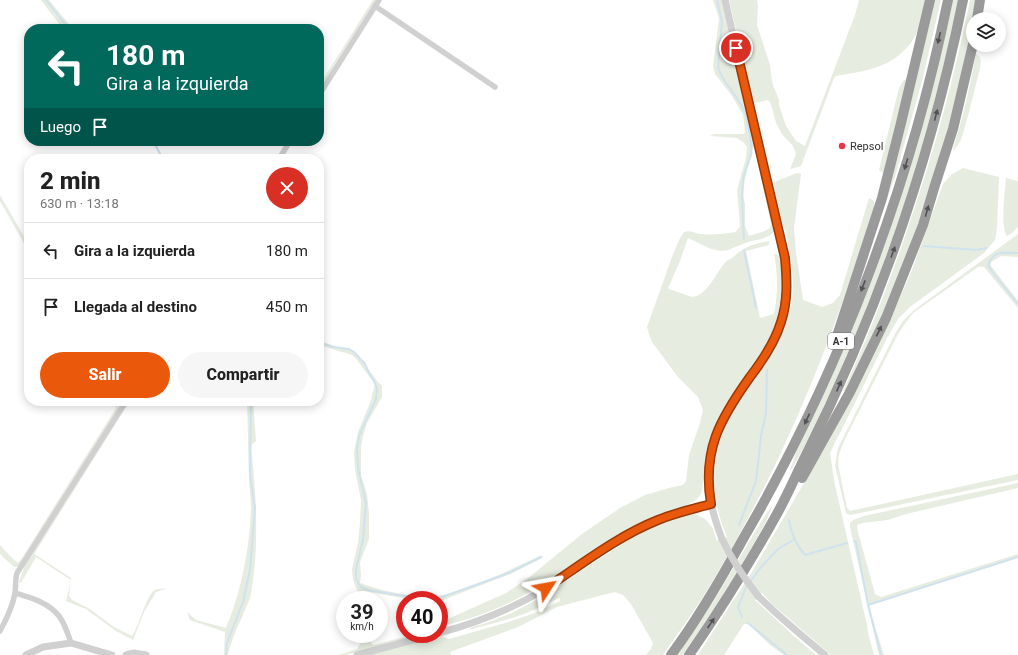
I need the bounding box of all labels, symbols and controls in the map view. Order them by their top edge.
map controls [966,12,1006,52]
button: layers [966,12,1006,52]
pin [719,31,753,65]
one-way arrow [936,32,942,44]
icon: arrive [725,37,747,59]
text: 180 m [106,39,185,72]
icon: left [40,40,92,92]
text: Gira a la izquierda [106,73,249,94]
one-way arrow [933,108,939,120]
icon: arrive [89,116,111,138]
text: Luego [40,118,81,136]
place label: Repsol [850,140,883,153]
marker: Repsol [837,141,847,151]
one-way arrow [902,158,908,170]
text: 2 min [40,167,101,195]
button: close [266,167,308,209]
text: 630 m · 13:18 [40,196,119,211]
one-way arrow [924,204,930,216]
icon: left [40,240,62,262]
text: Gira a la izquierda [74,242,195,260]
text: 180 m [266,242,308,260]
one-way arrow [890,245,896,257]
one-way arrow [860,281,866,293]
icon: arrive [40,296,62,318]
text: Llegada al destino [74,298,197,316]
text: 450 m [266,298,308,316]
one-way arrow [876,326,882,337]
road number: A-1 [828,333,854,349]
button: Salir [40,352,170,398]
button: Compartir [178,352,308,398]
one-way arrow [837,379,843,391]
one-way arrow [804,413,810,425]
position arrow [525,567,567,609]
speed limit sign: 40 [396,591,448,643]
text: 39 [351,600,373,624]
one-way arrow [707,617,715,628]
text: km/h [350,621,374,632]

